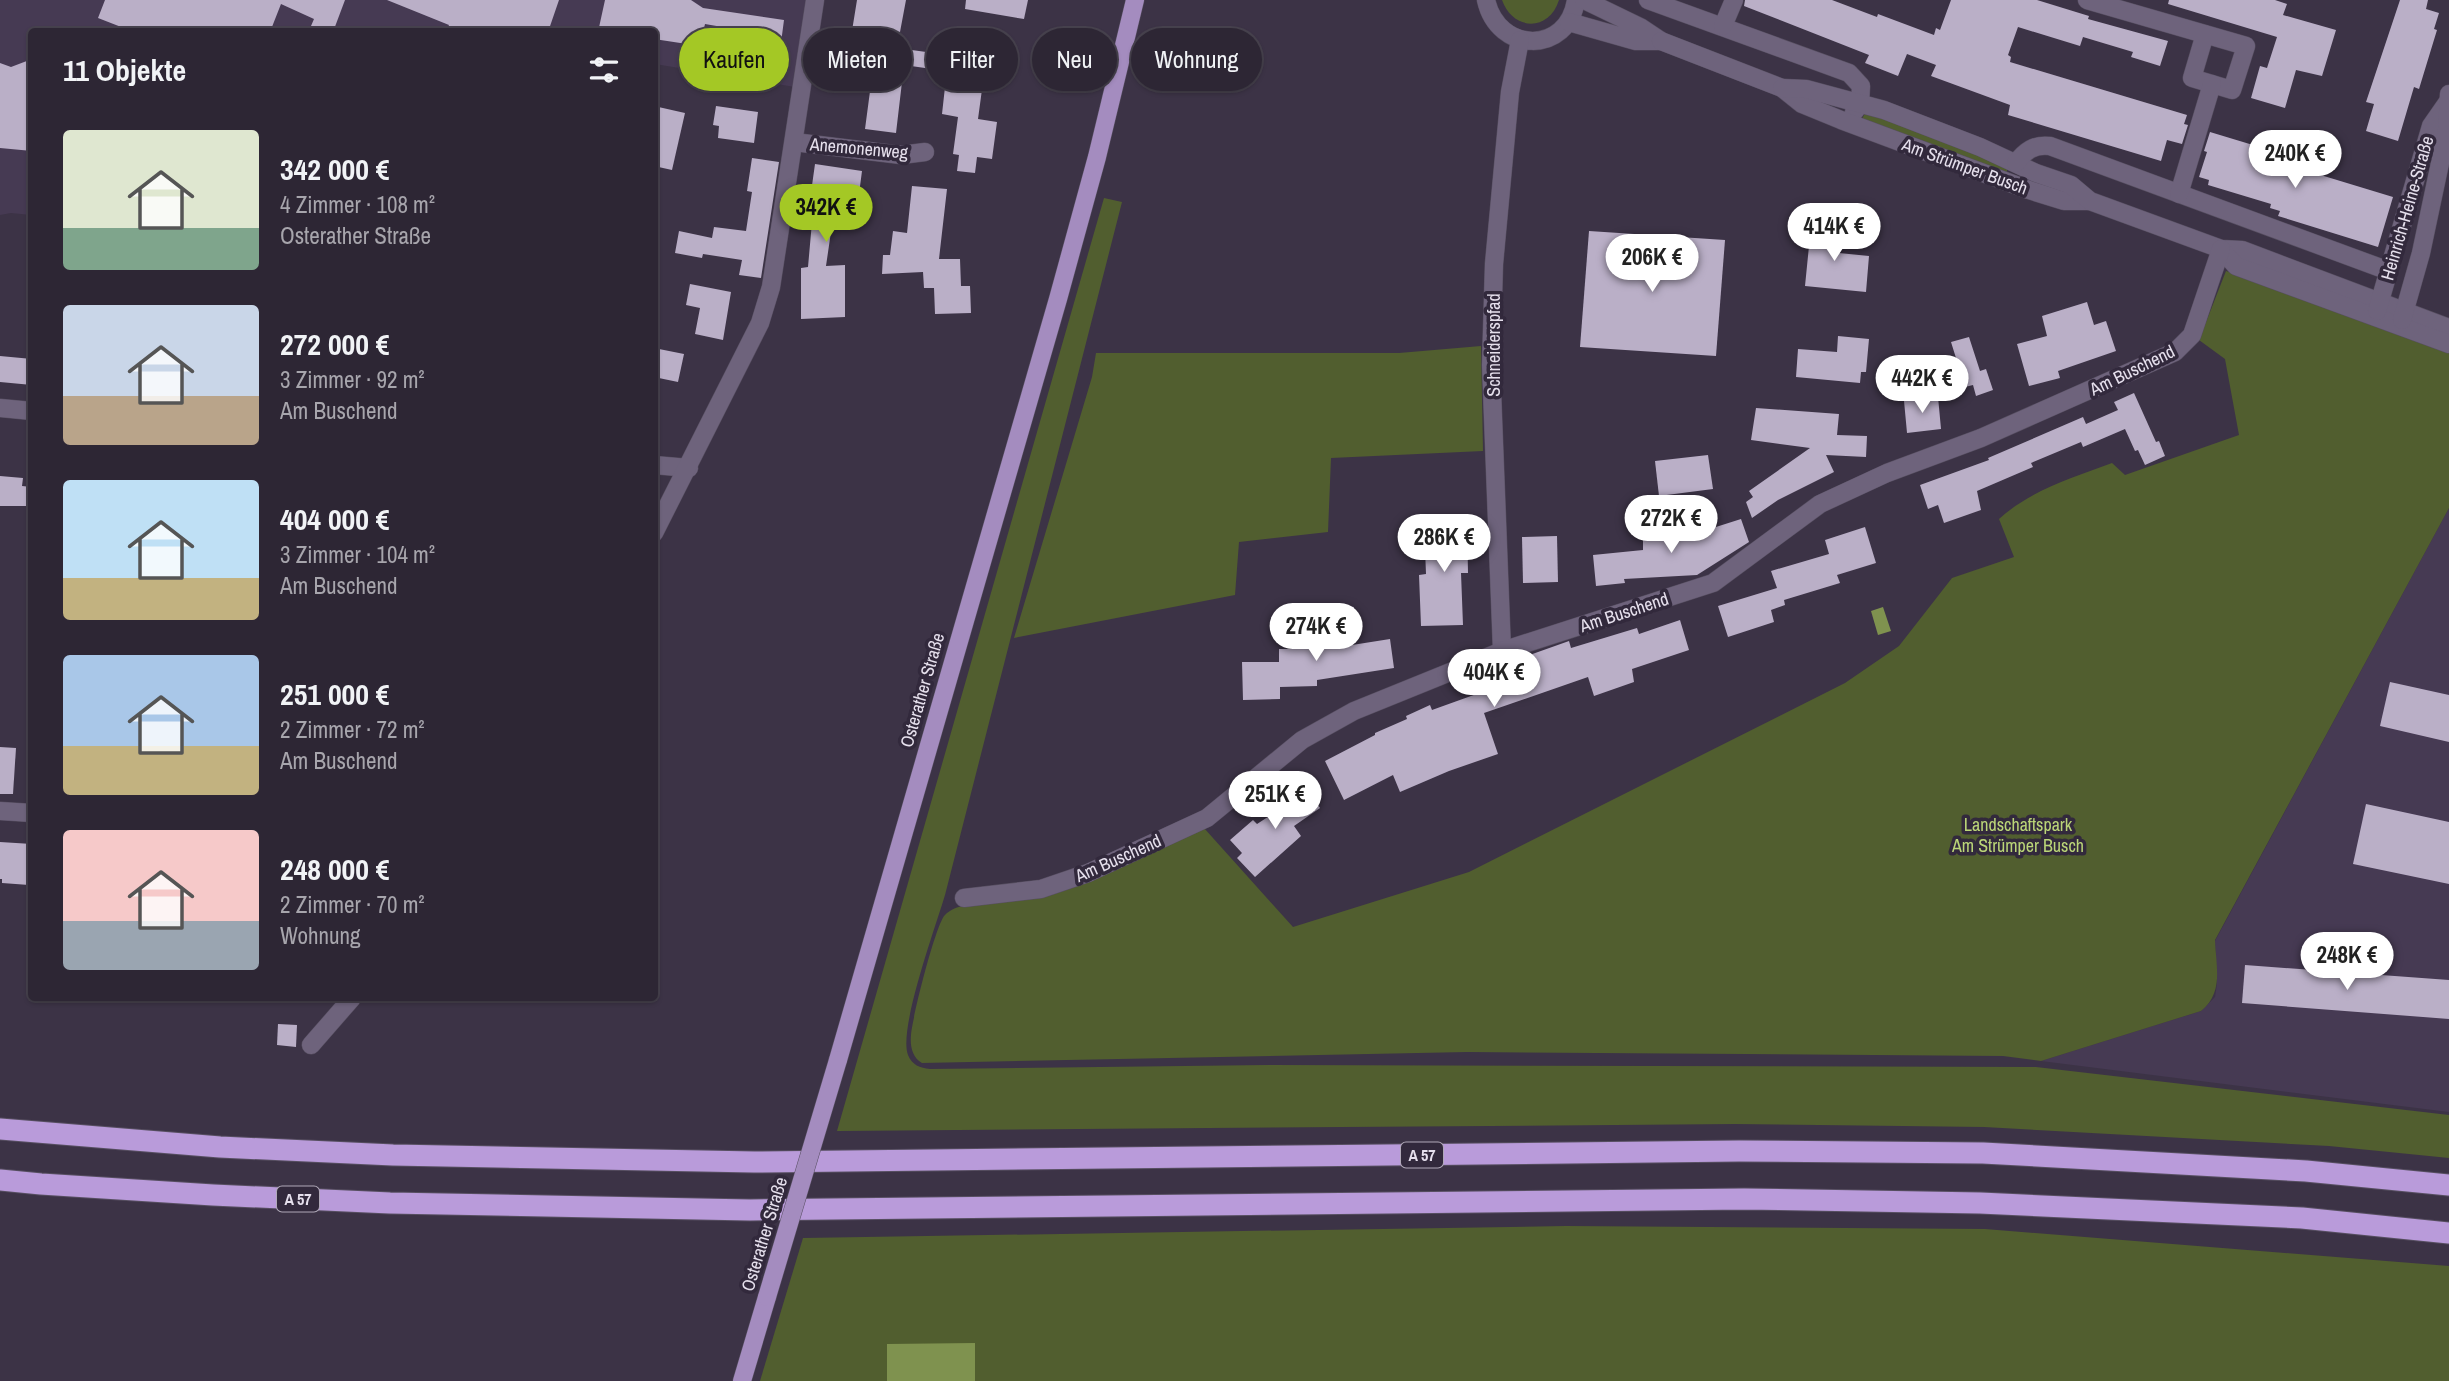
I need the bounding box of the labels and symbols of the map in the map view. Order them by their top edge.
pin: 240K € [2238,130,2352,190]
street label: Anemonenweg [808,131,910,165]
street label: Am Strümper Busch [1898,131,2031,200]
street label: Heinrich-Heine-Straße [2374,133,2440,283]
pin: 342K € [769,184,883,244]
pin: 414K € [1777,204,1891,263]
pin: 206K € [1595,234,1709,294]
street label: Schneiderspfad [1481,293,1506,397]
street label: Am Buschend [2084,339,2179,402]
pin: 442K € [1865,356,1979,415]
pin: 272K € [1614,496,1728,555]
pin: 286K € [1387,514,1501,574]
street label: Am Buschend [1575,586,1672,638]
pin: 274K € [1259,604,1373,663]
street label: Osterather Straße [894,630,950,750]
pin: 404K € [1437,650,1551,709]
pin: 251K € [1218,772,1332,831]
park label: Landschaftspark Am Strümper Busch [1951,812,2084,858]
street label: Am Buschend [1070,828,1165,889]
pin: 248K € [2290,932,2404,992]
road number: A 57 [1401,1142,1443,1168]
street label: Osterather Straße [735,1174,793,1294]
road number: A 57 [277,1186,319,1212]

